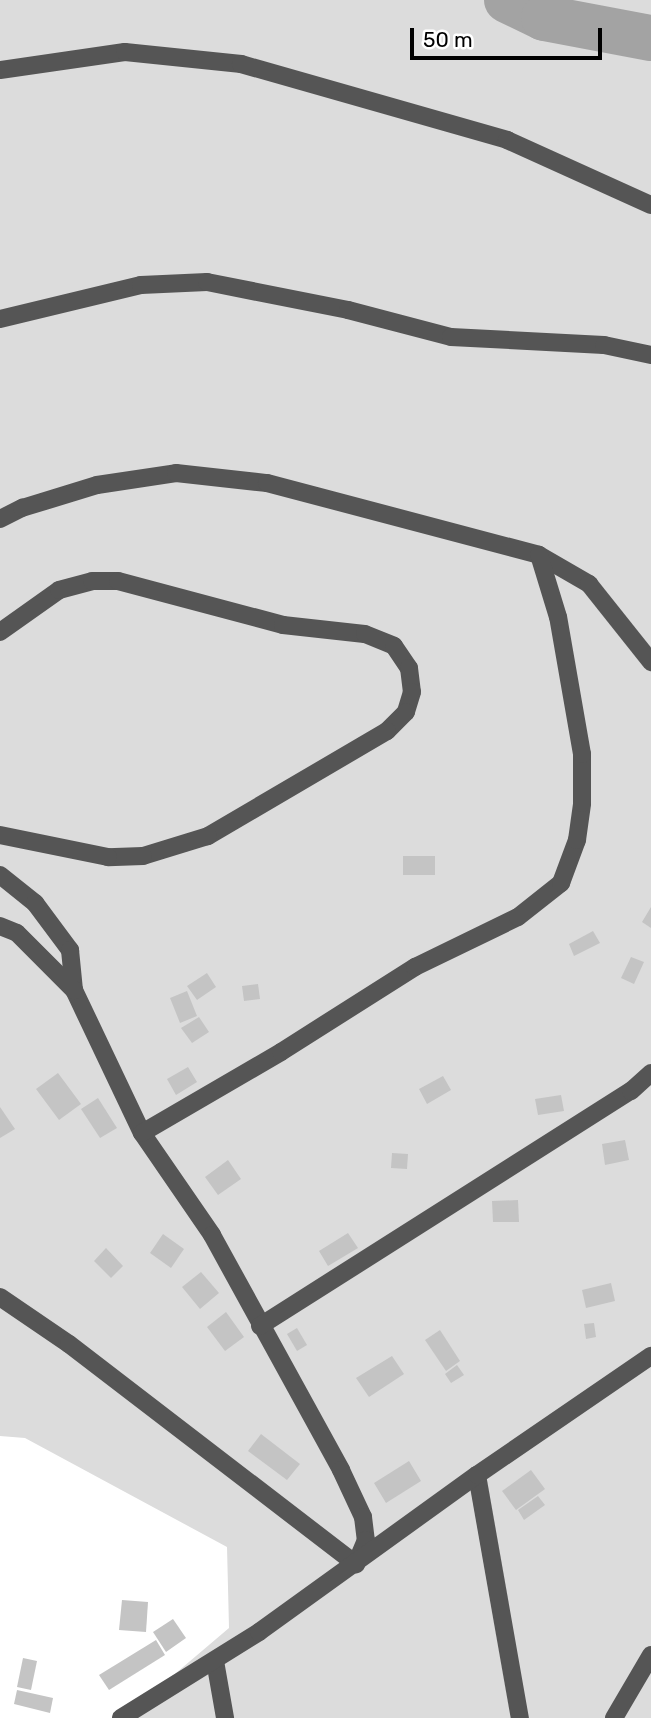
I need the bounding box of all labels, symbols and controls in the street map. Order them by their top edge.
scale bar [413,14,606,58]
text: 50 m [423,27,473,52]

